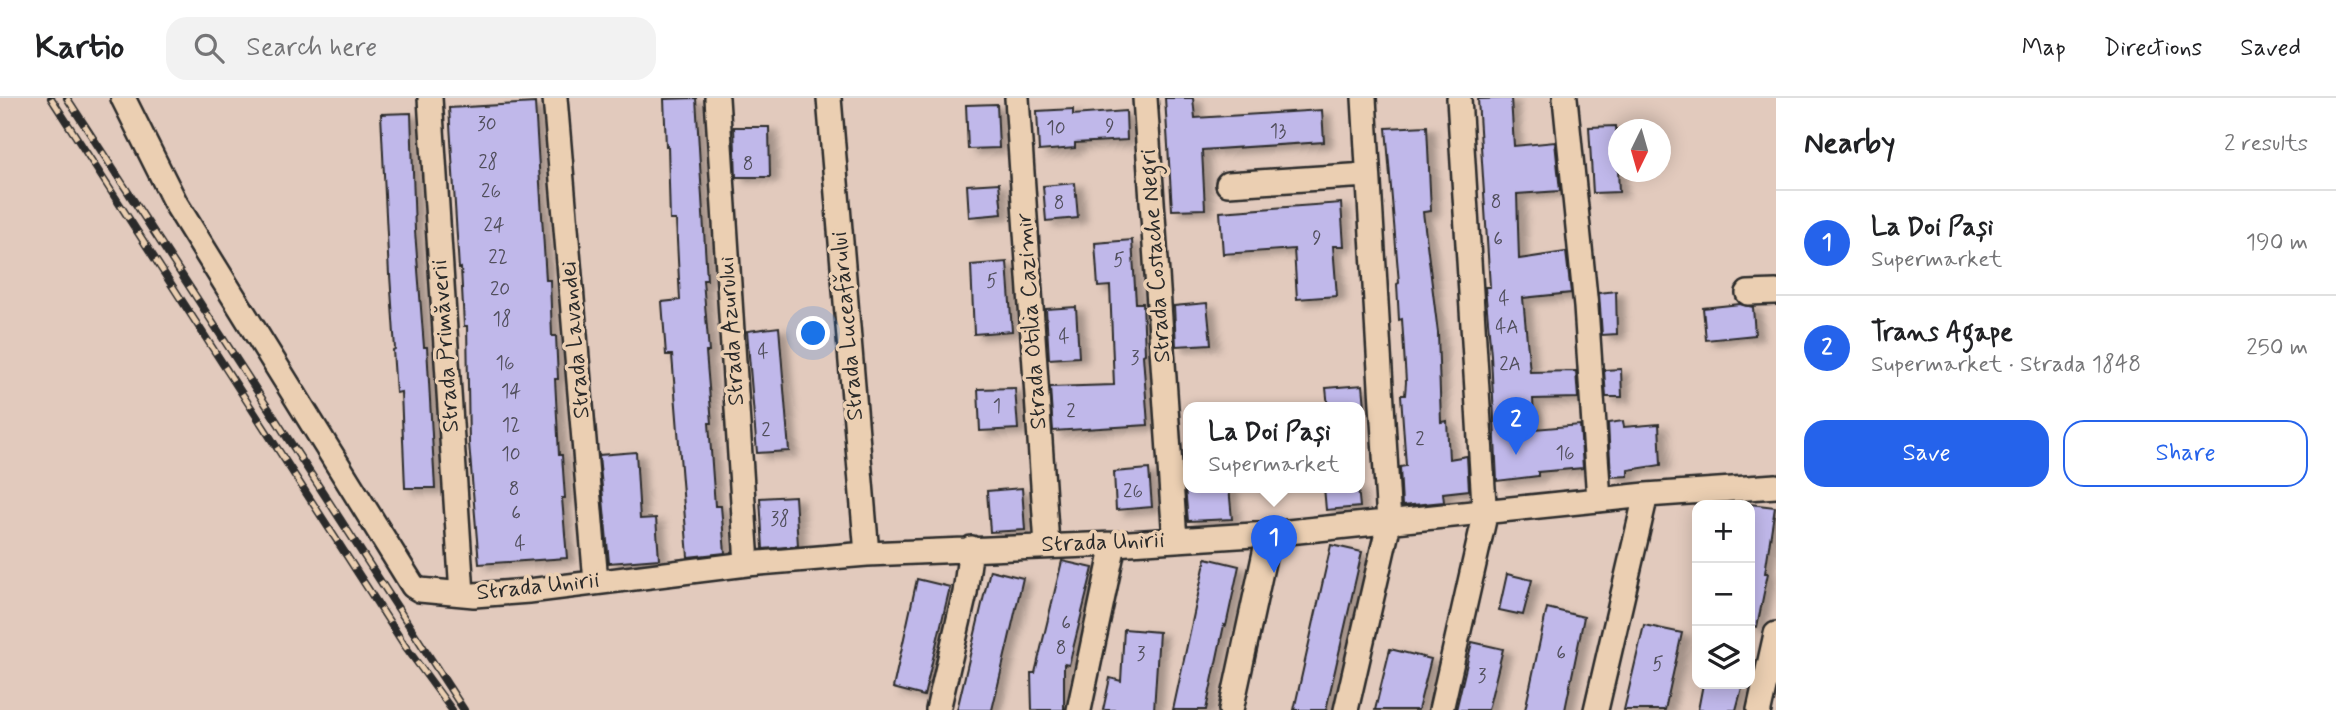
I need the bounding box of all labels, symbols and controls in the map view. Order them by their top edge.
search box [166,17,656,80]
text: Kartio [35,26,124,70]
icon: search [190,29,228,67]
text: Search here [246,31,377,65]
text: Map [2022,33,2066,64]
text: Directions [2104,33,2202,64]
text: Saved [2240,33,2301,64]
house number: 30 [477,112,497,137]
house number: 9 [1105,114,1115,139]
house number: 10 [1046,116,1066,141]
house number: 13 [1270,119,1286,144]
north arrow [1608,119,1671,182]
text: Nearby [1804,124,1895,163]
text: 2 results [2224,129,2308,159]
street label: Strada Costache Negri [1134,148,1180,364]
house number: 28 [478,150,498,175]
house number: 8 [743,152,753,177]
house number: 26 [481,179,501,204]
house number: 8 [1491,190,1501,215]
house number: 8 [1054,191,1064,216]
street label: Strada Otilia Cazimir [1009,211,1055,431]
text: La Doi Pași [1871,211,1993,245]
house number: 24 [484,213,504,238]
house number: 9 [1312,226,1322,251]
house number: 6 [1493,227,1503,252]
text: 1 [1822,228,1832,258]
text: 190 m [2246,228,2308,258]
street label: Strada Luceafǎrului [825,230,871,422]
house number: 22 [488,245,508,270]
text: Supermarket [1871,245,2002,275]
house number: 5 [1113,248,1125,273]
street label: Strada Azurului [712,255,752,407]
street label: Strada Primăverii [425,258,467,434]
street label: Strada Lavandei [554,260,598,420]
house number: 5 [986,269,998,294]
house number: 20 [490,277,510,302]
house number: 4 [1498,287,1510,312]
house number: 18 [493,307,511,332]
house number: 4A [1495,315,1519,340]
your location [796,316,830,350]
text: Trans Agape [1871,316,2013,350]
house number: 4 [1058,325,1070,350]
text: 2 [1821,333,1833,363]
text: 250 m [2246,333,2308,363]
house number: 4 [757,340,769,365]
house number: 3 [1131,346,1140,371]
text: Supermarket · Strada 1848 [1871,350,2141,380]
house number: 16 [495,351,515,376]
house number: 2A [1499,352,1521,377]
house number: 14 [501,379,521,404]
house number: 1 [993,394,1001,419]
pin: 2 [1493,397,1539,455]
house number: 2 [1066,399,1076,424]
popup [1183,402,1365,493]
house number: 12 [502,413,520,438]
text: La Doi Pași [1208,416,1331,450]
house number: 2 [761,418,771,443]
button: Save [1804,420,2049,487]
button: Share [2063,420,2308,487]
house number: 2 [1415,427,1425,452]
house number: 16 [1555,441,1575,466]
house number: 10 [501,442,521,467]
text: Supermarket [1208,450,1340,480]
house number: 8 [509,477,519,502]
house number: 26 [1123,479,1143,504]
map controls [1692,500,1755,689]
button: + [1692,500,1755,563]
house number: 6 [511,501,521,526]
house number: 38 [770,507,790,532]
pin: 1 [1251,515,1297,573]
street label: Strada Unirii [1041,526,1165,560]
house number: 4 [514,532,526,557]
button: − [1692,563,1755,626]
street label: Strada Unirii [475,566,601,608]
house number: 6 [1061,611,1071,636]
button: layers [1692,626,1755,689]
house number: 8 [1056,636,1066,661]
house number: 6 [1556,641,1566,666]
house number: 3 [1137,642,1146,667]
house number: 5 [1652,652,1664,677]
house number: 3 [1478,664,1487,689]

